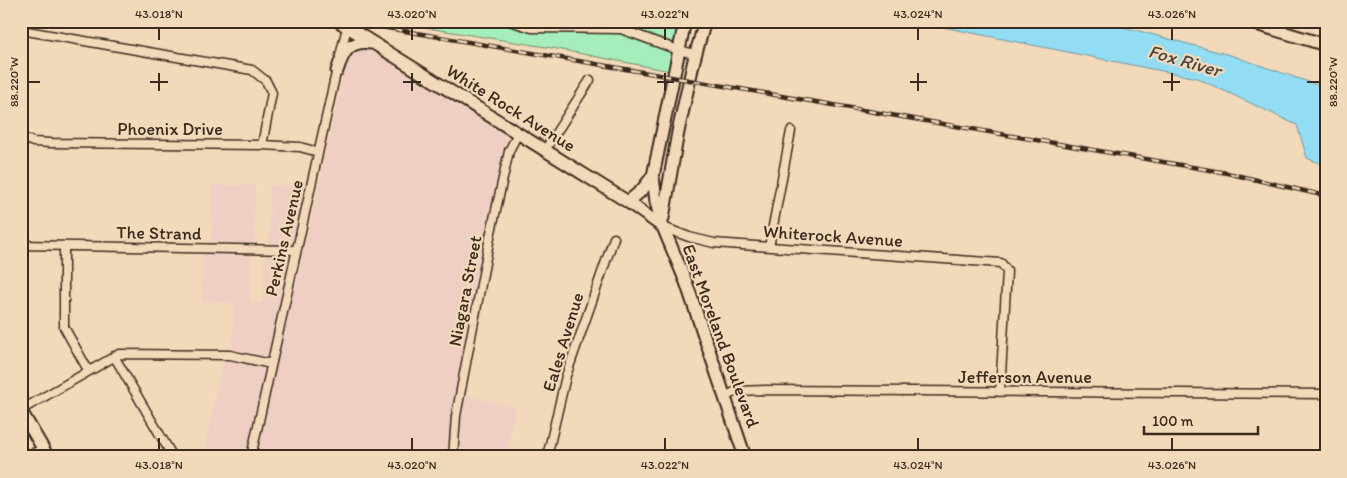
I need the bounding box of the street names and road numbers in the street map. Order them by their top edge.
street label: White Rock Avenue [442,59,580,157]
street label: Phoenix Drive [117,118,223,140]
street label: Perkins Avenue [260,178,308,298]
street label: Whiterock Avenue [762,220,904,252]
street label: The Strand [116,221,202,245]
street label: Niagara Street [443,233,487,348]
street label: East Moreland Boulevard [678,241,765,431]
street label: Eales Avenue [538,290,588,394]
street label: Jefferson Avenue [958,366,1092,388]

